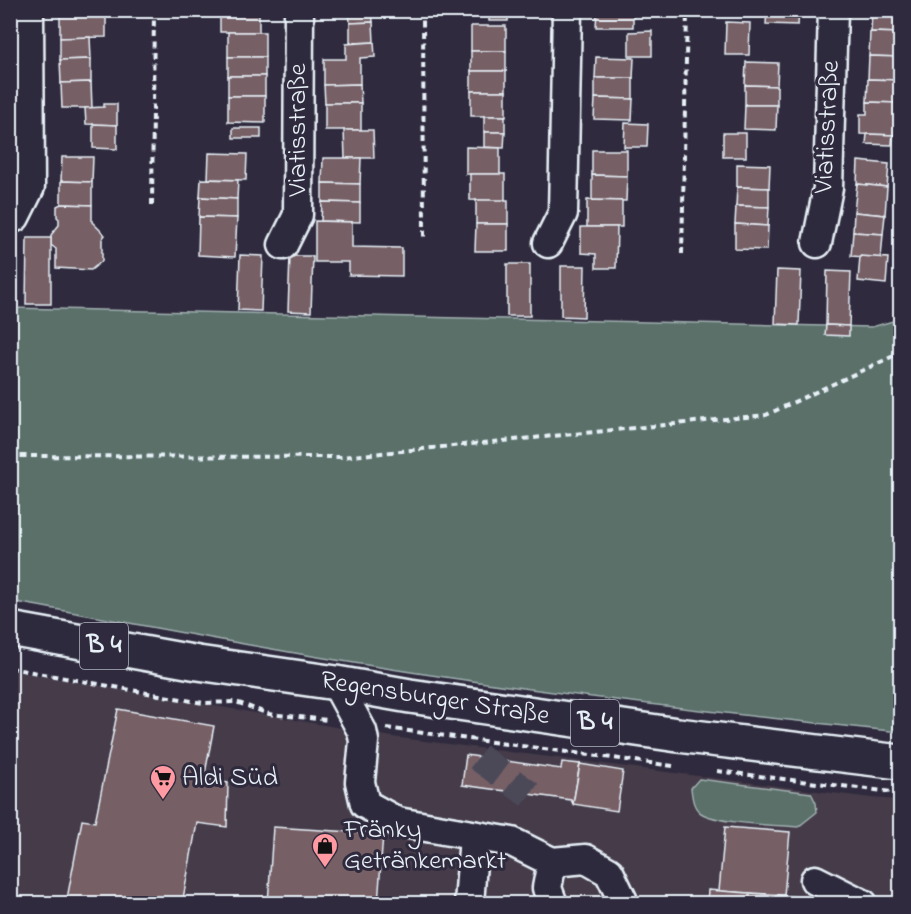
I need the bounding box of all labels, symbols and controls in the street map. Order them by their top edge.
street label: Viatisstraße [805,59,851,195]
street label: Viatisstraße [279,63,318,198]
road number: B 4 [80,623,128,669]
street label: Regensburger Straße [318,662,553,736]
road number: B 4 [571,700,619,746]
place label: Aldi Süd [182,759,278,798]
supermarket icon: Aldi Süd [148,763,178,801]
place label: Fränky Getränkemarkt [343,811,506,881]
shop icon: Fränky Getränkemarkt [310,831,340,869]

